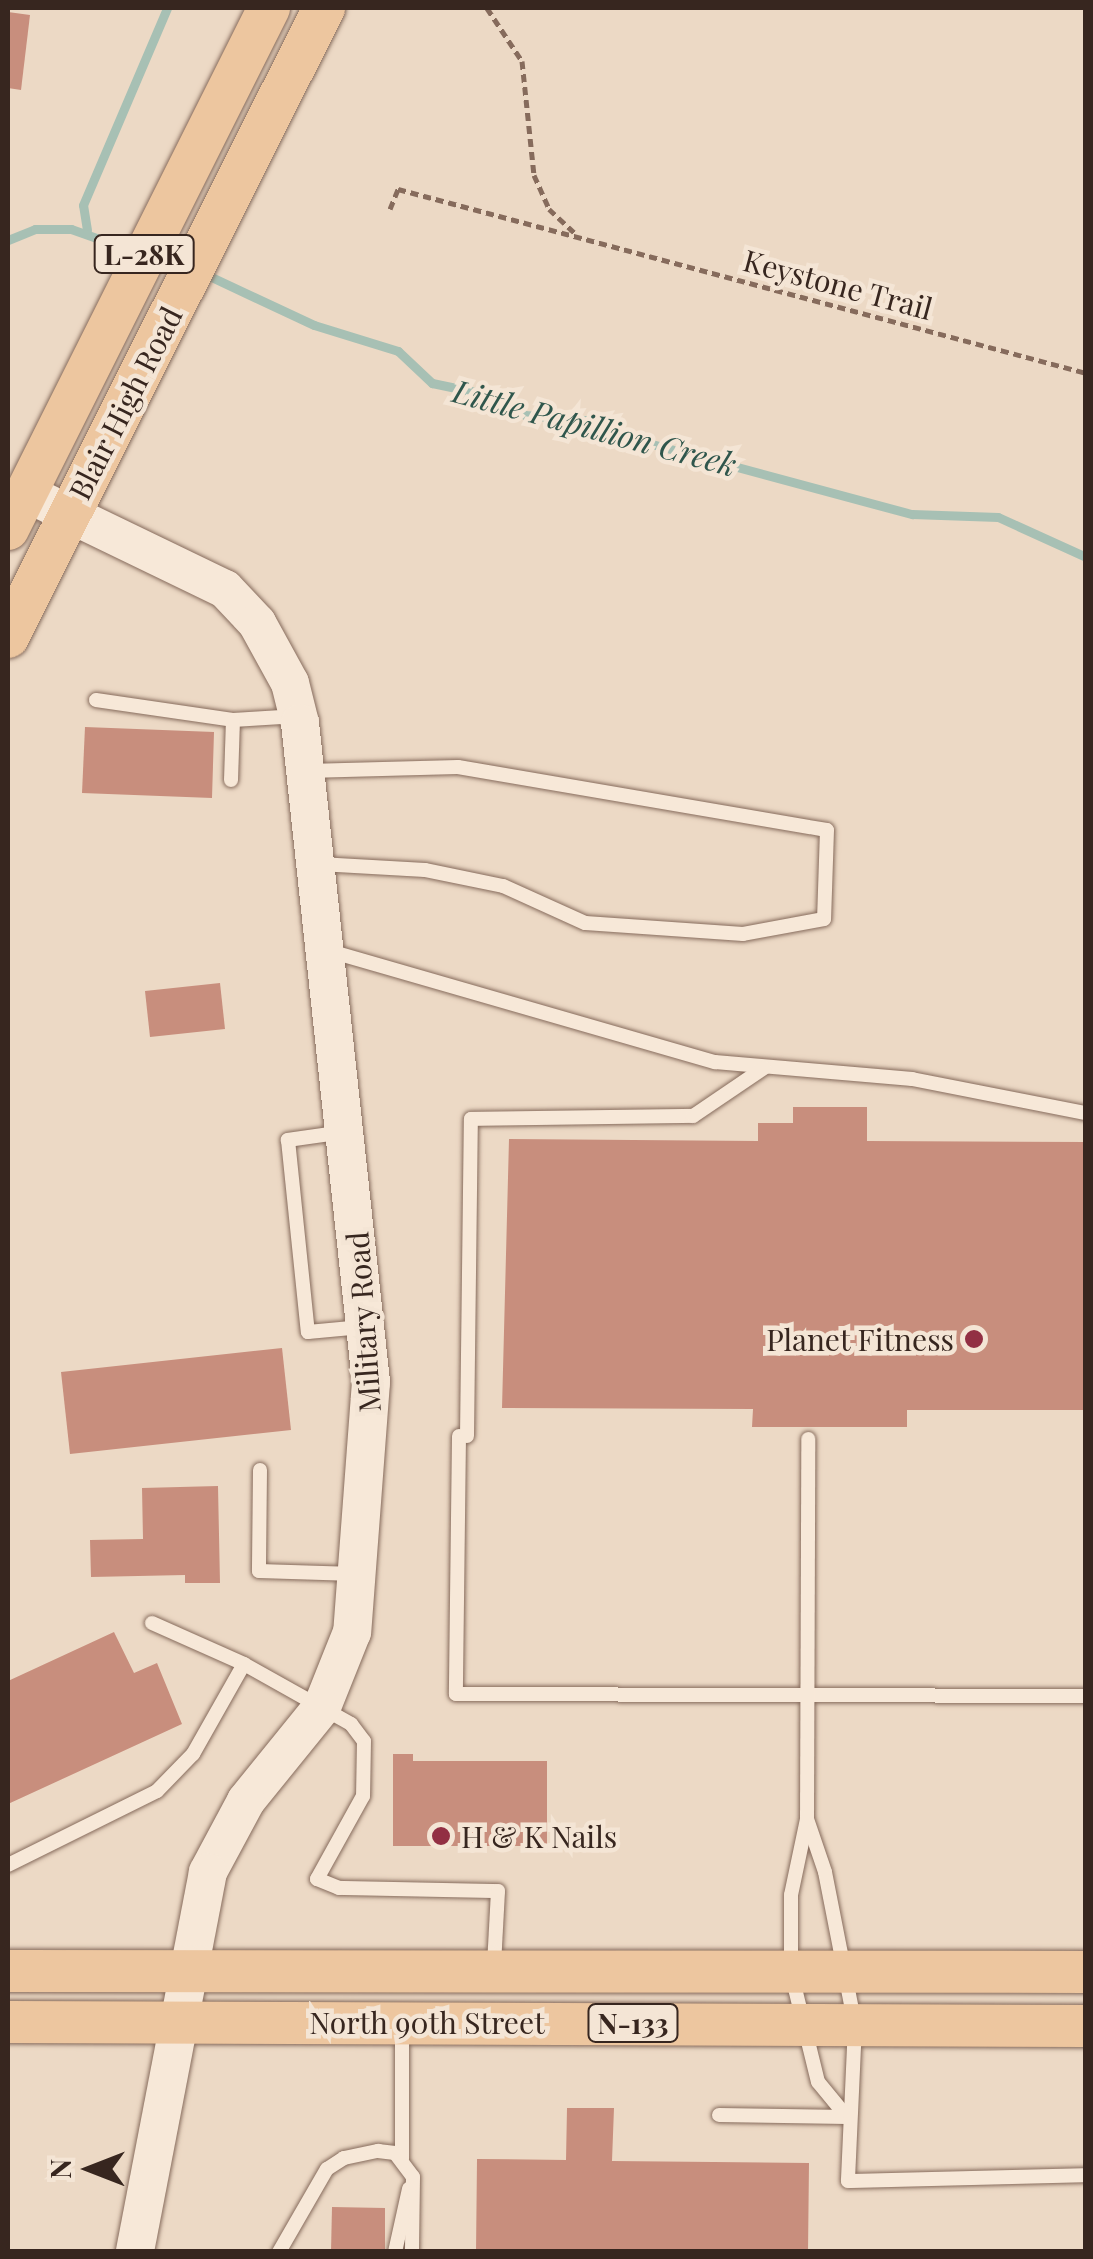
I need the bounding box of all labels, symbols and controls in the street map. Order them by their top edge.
road number: L-28K [92,231,196,277]
street label: Keystone Trail [739,241,937,327]
street label: Blair High Road [61,300,189,506]
water label: Little Papillion Creek [449,371,741,483]
street label: Military Road [339,1230,387,1414]
place label: Planet Fitness [766,1321,954,1357]
marker: Planet Fitness [963,1328,985,1350]
place label: H & K Nails [461,1818,617,1854]
marker: H & K Nails [430,1825,452,1847]
road number: N-133 [586,2000,680,2046]
street label: North 90th Street [309,2004,545,2040]
north arrow [40,2119,140,2219]
text: N [41,2159,78,2179]

